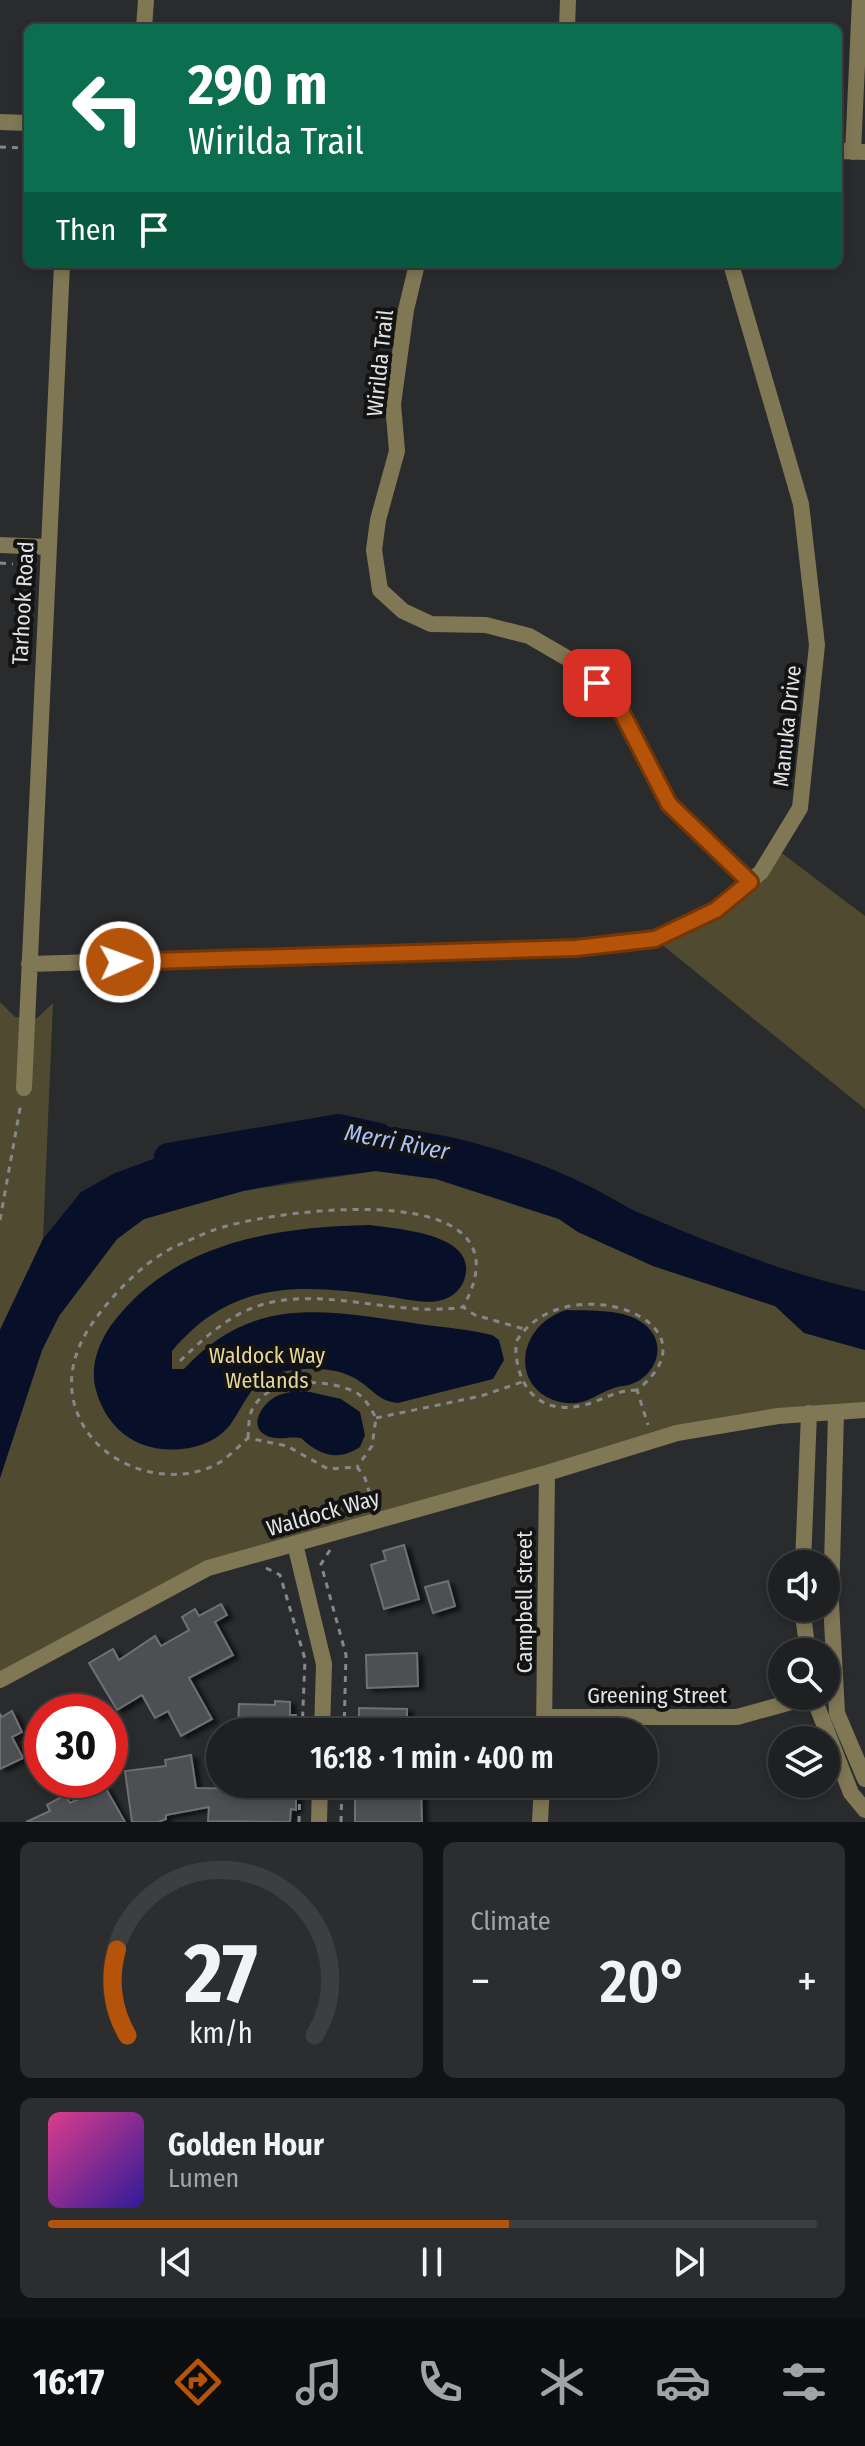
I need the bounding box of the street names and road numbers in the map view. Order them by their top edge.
street label: Wirilda Trail [361,308,399,418]
street label: Tarhook Road [6,541,40,665]
street label: Manuka Drive [767,664,807,788]
street label: Waldock Way [263,1484,383,1542]
street label: Campbell street [511,1530,538,1673]
street label: Greening Street [587,1682,728,1709]

